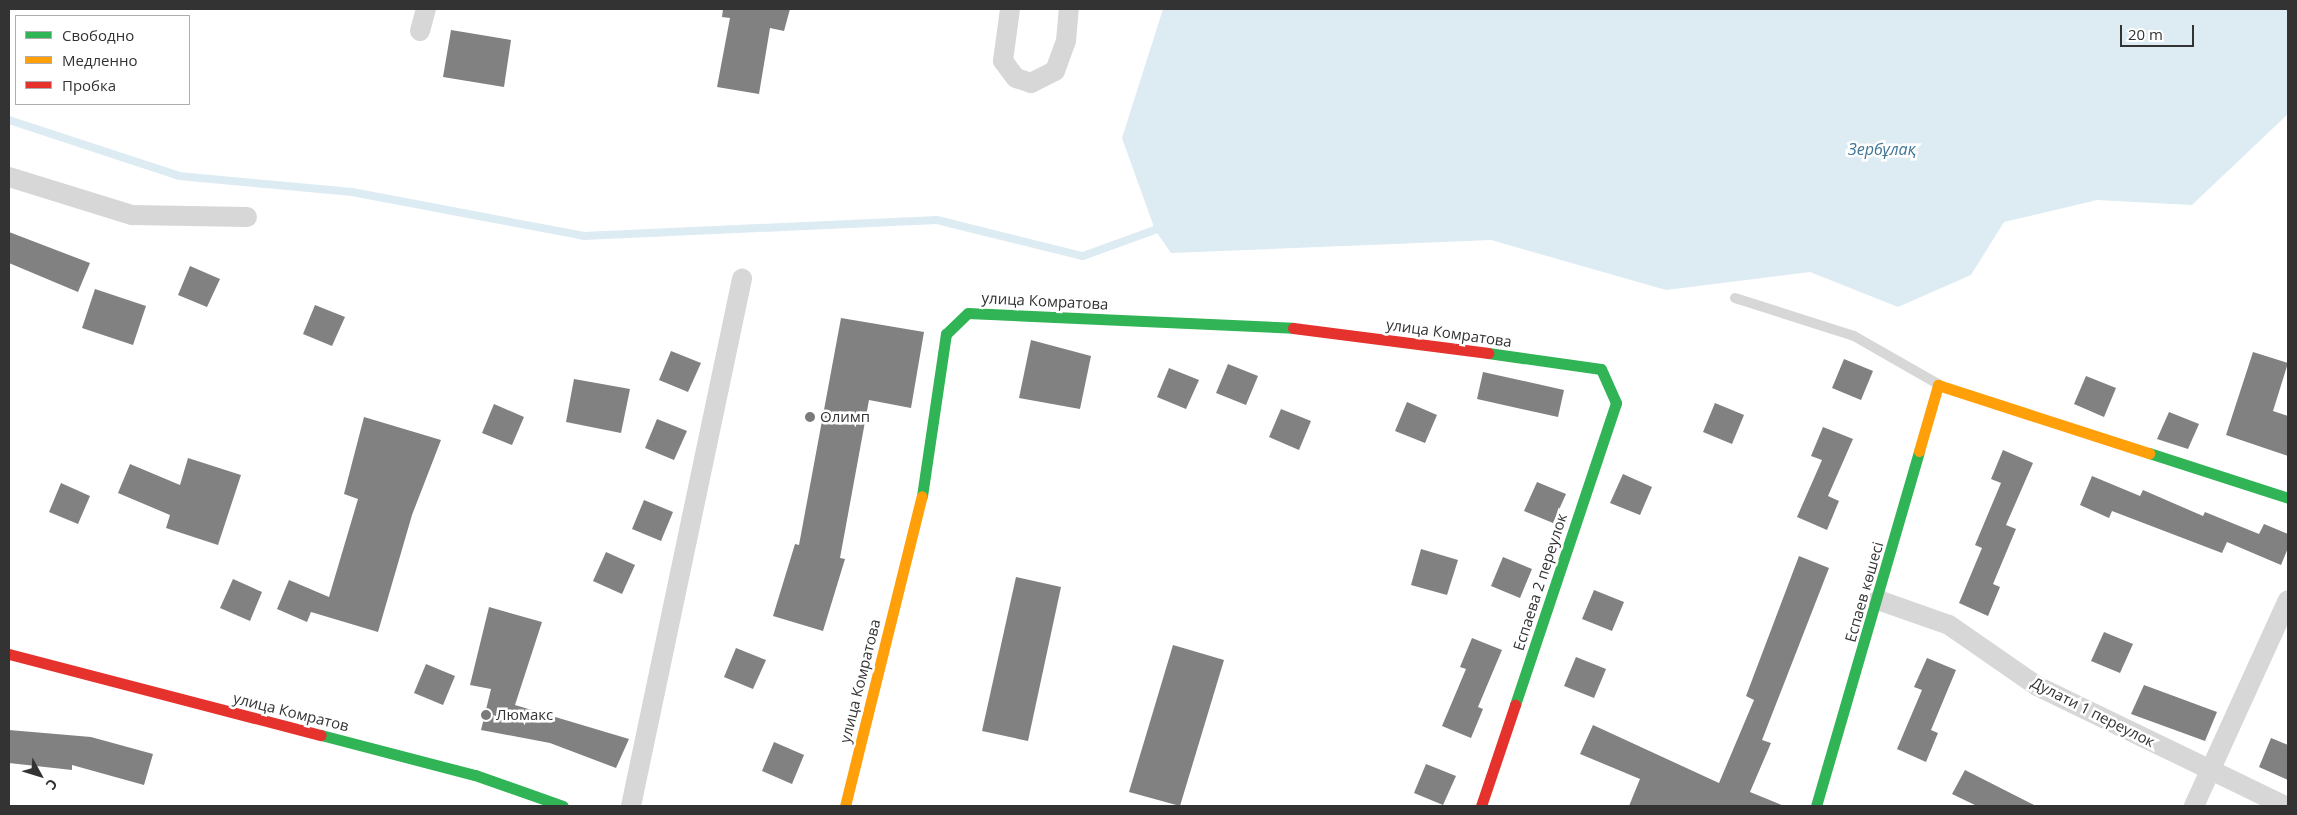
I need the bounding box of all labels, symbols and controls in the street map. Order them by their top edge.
legend [15,15,190,105]
scale bar [2122,15,2196,47]
text: 20 m [2128,24,2163,44]
text: Свободно [62,25,134,45]
text: Медленно [62,50,138,70]
text: Пробка [62,75,116,95]
water label: Зербұлақ [1848,139,1916,159]
street label: улица Комратова [981,289,1109,313]
street label: улица Комратова [1385,315,1513,351]
place label: Олимп [820,408,870,426]
marker: Олимп [804,411,816,423]
street label: Еспаева 2 переулок [1509,511,1571,653]
street label: Еспаев көшесі [1841,540,1887,644]
street label: улица Комратова [836,617,884,745]
street label: Дулати 1 переулок [2028,673,2158,751]
street label: улица Комратов [231,689,351,735]
place label: Люмакс [496,706,553,724]
marker: Люмакс [480,709,492,721]
north arrow [15,750,65,800]
text: С [42,775,62,794]

